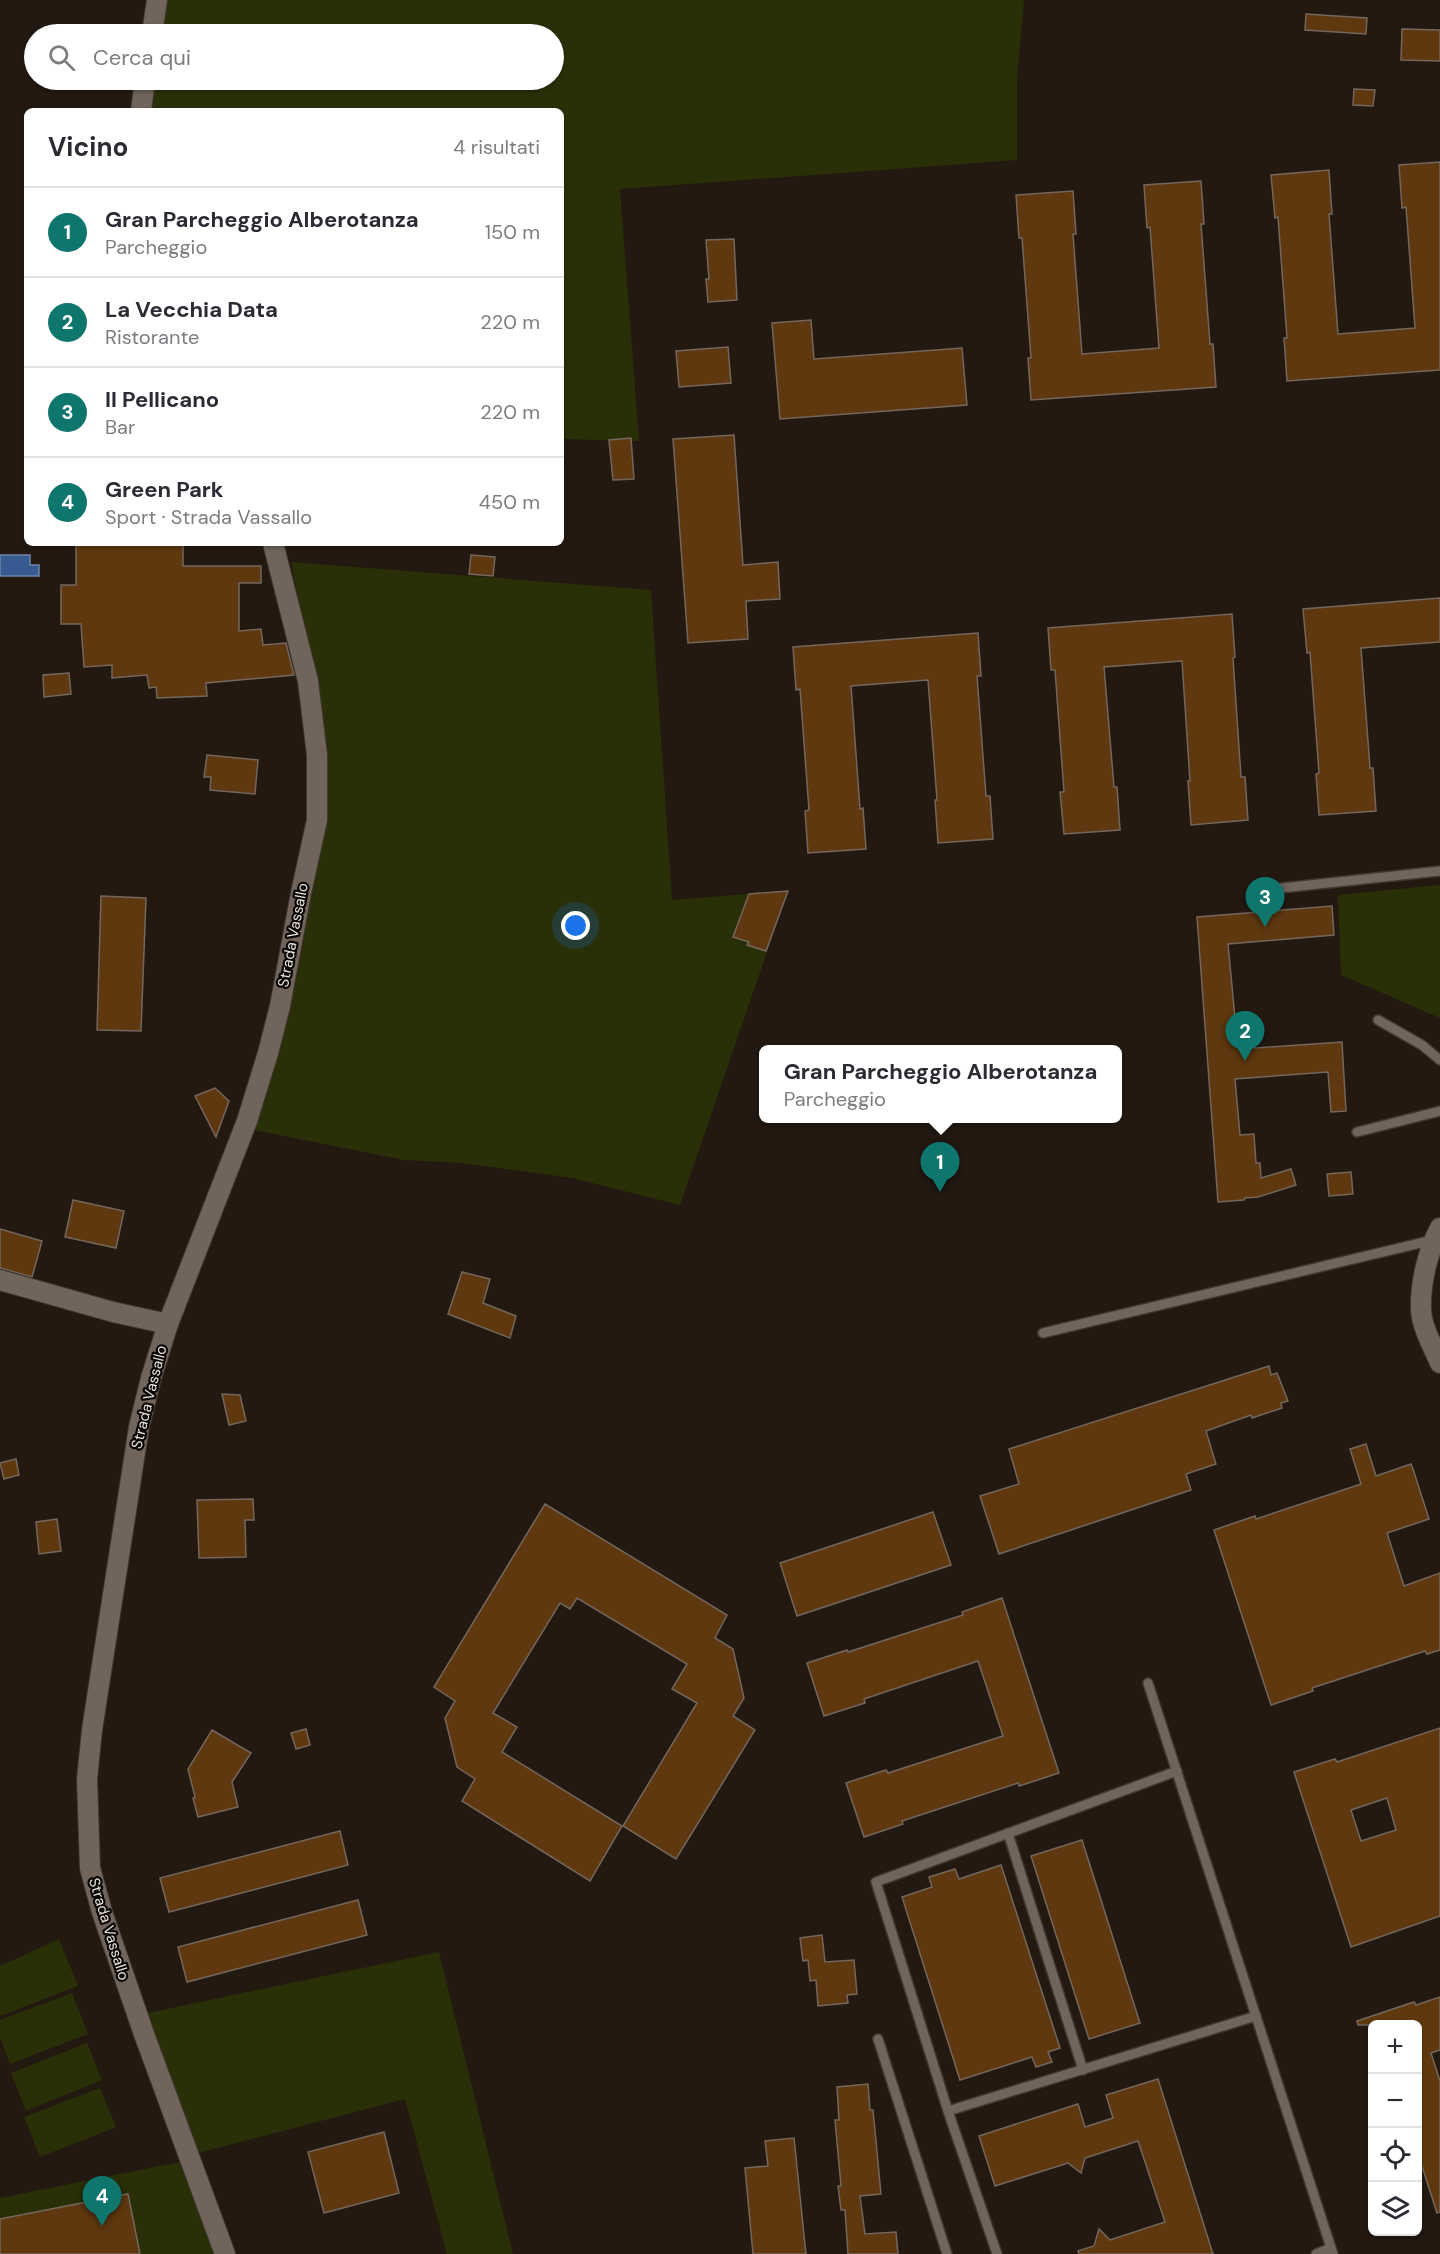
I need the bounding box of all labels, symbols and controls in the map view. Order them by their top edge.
search box [24,24,564,90]
icon: search [45,41,78,74]
text: Cerca qui [93,43,191,72]
text: Vicino [48,130,128,164]
text: 4 risultati [453,134,540,160]
text: Gran Parcheggio Alberotanza [105,205,419,234]
text: 1 [64,219,71,245]
text: 150 m [485,219,540,245]
text: Parcheggio [105,234,207,260]
text: La Vecchia Data [105,295,278,324]
text: 2 [62,309,73,335]
text: 220 m [480,309,540,335]
text: Ristorante [105,324,199,350]
text: Il Pellicano [105,385,219,414]
text: 3 [61,399,74,425]
text: 220 m [480,399,540,425]
text: Bar [105,414,135,440]
text: Green Park [105,475,224,504]
text: 4 [61,489,74,515]
text: 450 m [479,489,540,515]
text: Sport · Strada Vassallo [105,504,312,530]
pin: 3 [1246,878,1284,927]
street label: Strada Vassallo [273,881,313,989]
your location [561,911,590,940]
pin: 2 [1226,1012,1264,1061]
popup [759,1045,1122,1123]
text: Gran Parcheggio Alberotanza [784,1057,1097,1086]
text: Parcheggio [784,1086,886,1112]
pin: 1 [920,1142,960,1192]
street label: Strada Vassallo [126,1343,172,1451]
street label: Strada Vassallo [84,1875,134,1983]
map controls [1368,2020,1422,2236]
button: + [1368,2020,1422,2074]
button: − [1368,2074,1422,2128]
button: locate [1368,2128,1422,2182]
pin: 4 [82,2176,122,2226]
button: layers [1368,2182,1422,2236]

